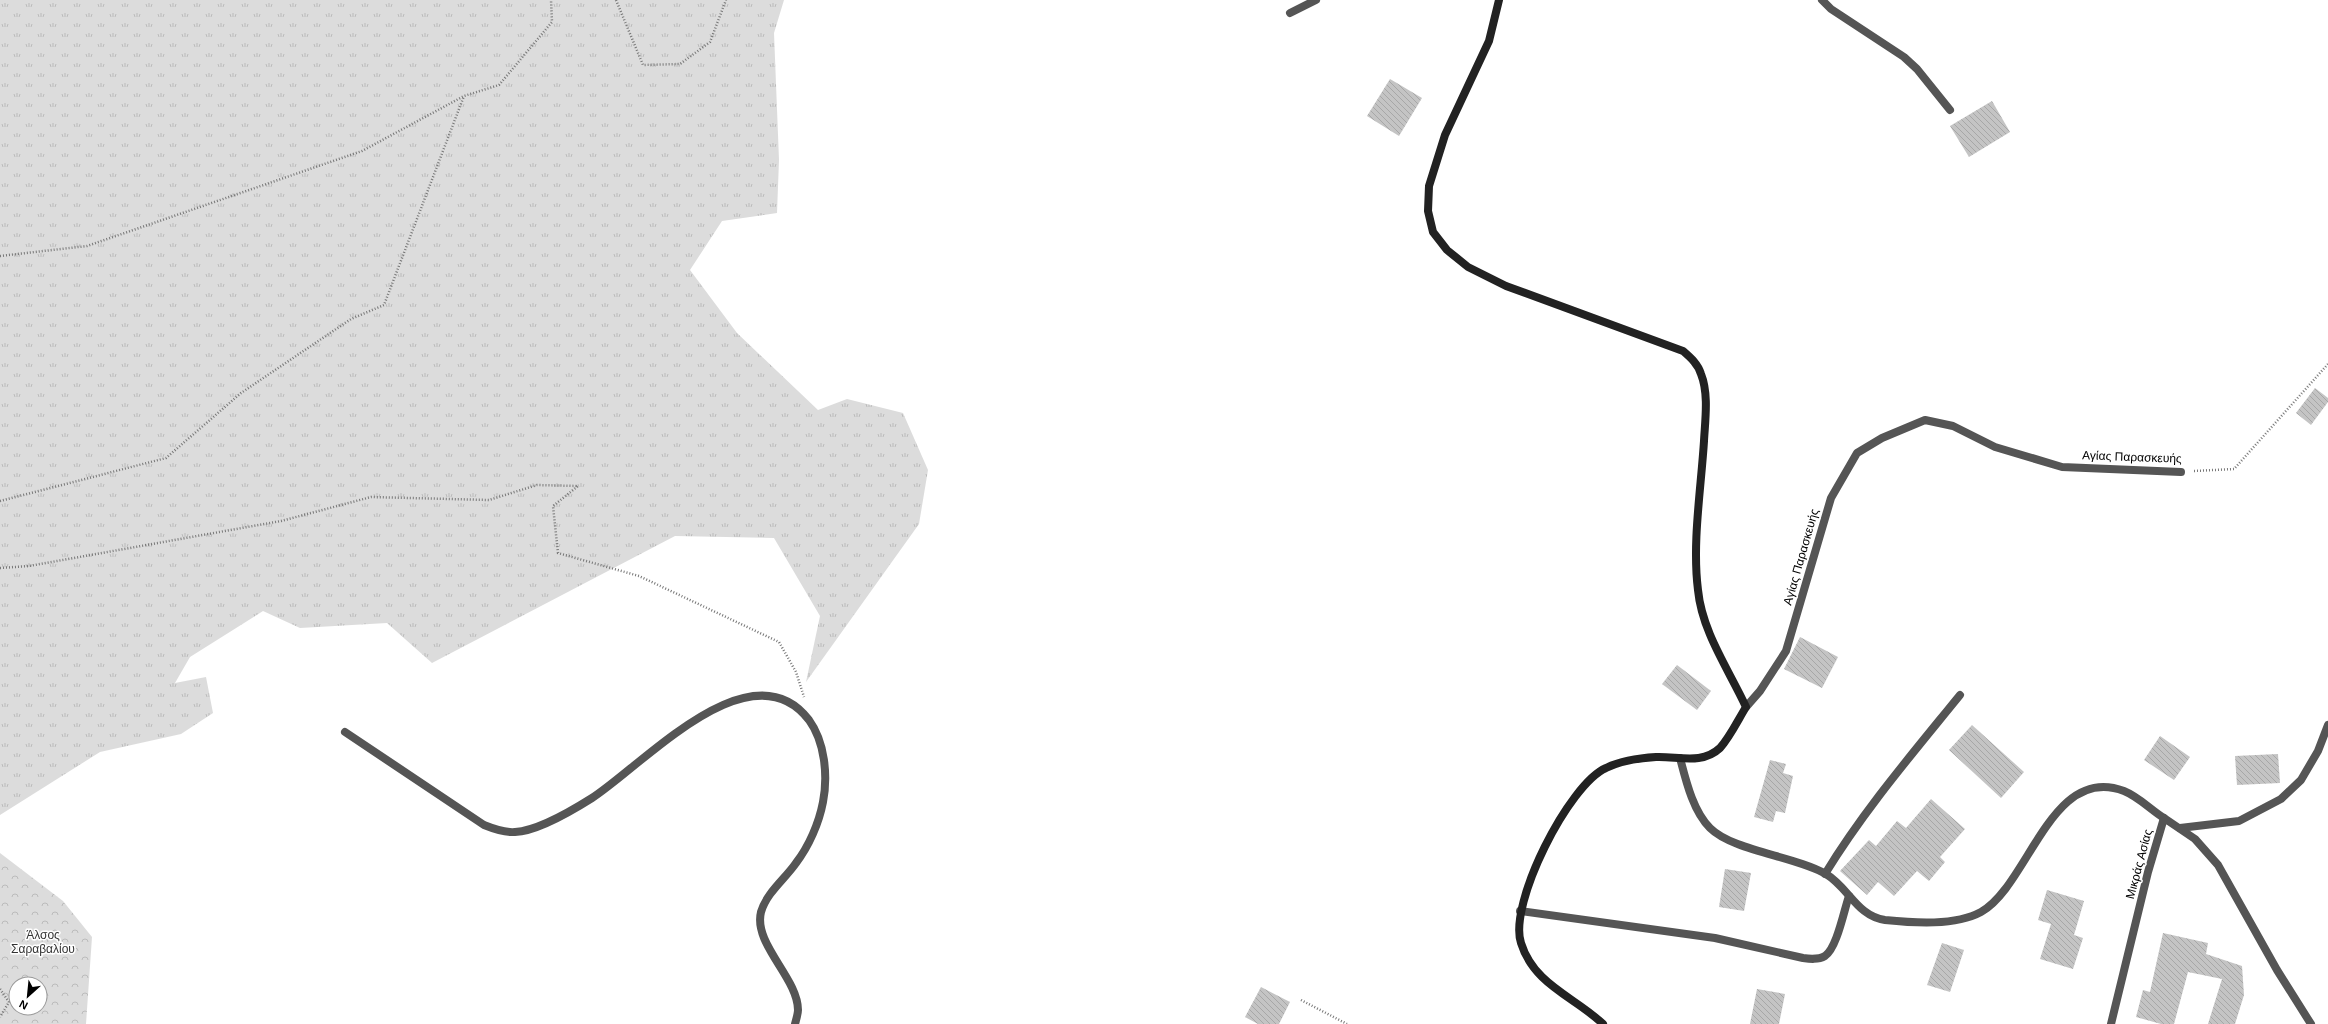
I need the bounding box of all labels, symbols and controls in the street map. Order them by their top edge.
street label: Αγίας Παρασκευής [2082,448,2182,466]
street label: Αγίας Παρασκευής [1781,507,1822,607]
street label: Μικράς Ασίας [2123,827,2155,900]
park label: Άλσος Σαραβαλίου [11,928,75,956]
north arrow [8,976,48,1016]
text: N [17,998,30,1012]

